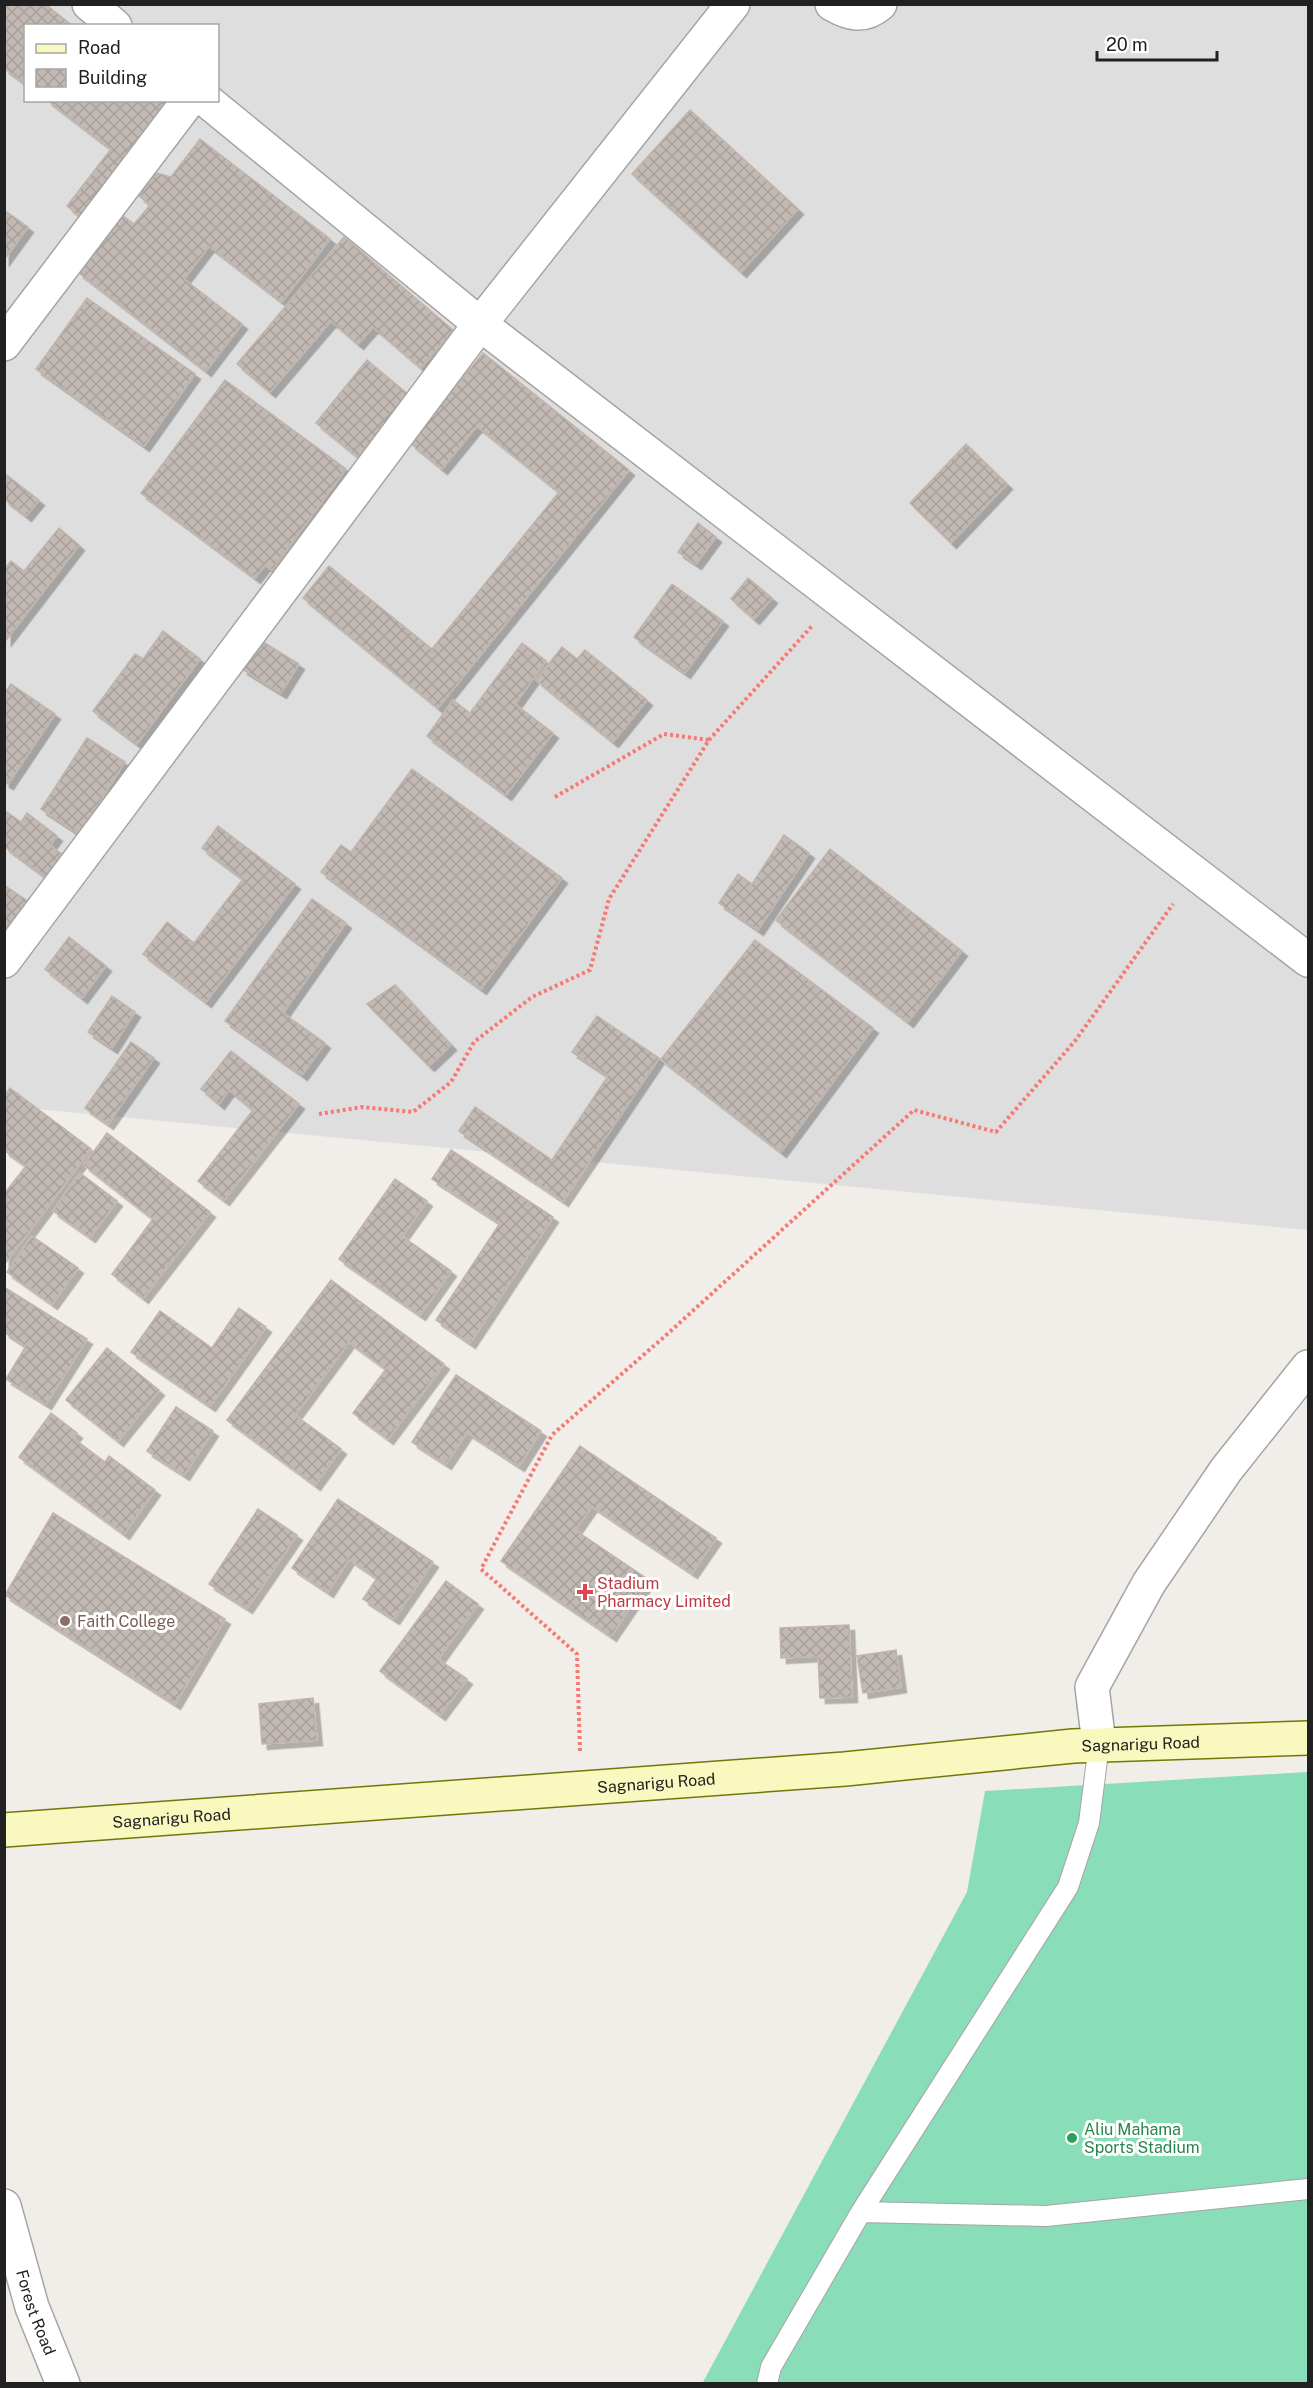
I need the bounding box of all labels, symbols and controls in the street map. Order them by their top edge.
legend [24,24,219,102]
scale bar [1097,24,1217,62]
text: 20 m [1106,34,1148,55]
text: Road [78,37,121,58]
text: Building [78,67,147,88]
place label: Stadium Pharmacy Limited [597,1574,731,1611]
marker: Stadium Pharmacy Limited [578,1585,592,1599]
place label: Faith College [77,1612,175,1631]
marker: Faith College [58,1614,72,1628]
street label: Sagnarigu Road [1081,1732,1200,1755]
street label: Sagnarigu Road [596,1769,716,1796]
street label: Sagnarigu Road [112,1804,231,1832]
place label: Aliu Mahama Sports Stadium [1084,2120,1200,2157]
marker: Aliu Mahama Sports Stadium [1065,2131,1079,2145]
street label: Forest Road [13,2267,60,2358]

